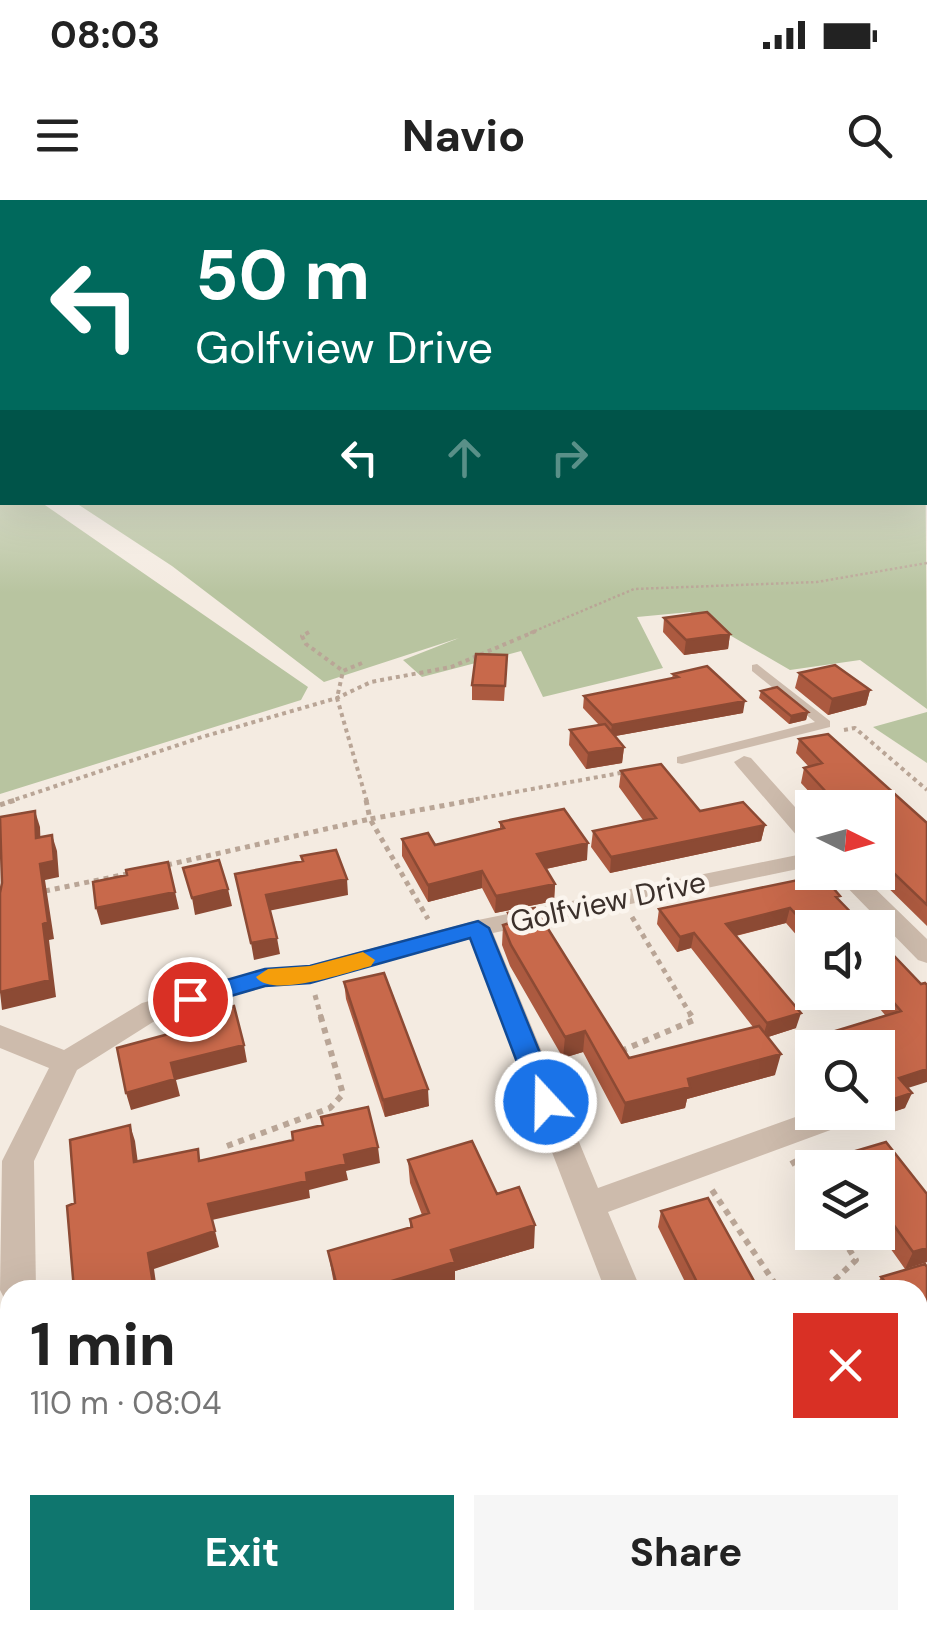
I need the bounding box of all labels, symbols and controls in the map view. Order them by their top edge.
text: 08:03 [50,10,160,60]
text: Navio [402,106,525,165]
icon: menu [30,108,85,163]
icon: search [842,108,897,163]
text: 50 m [195,230,370,321]
icon: left [30,240,160,370]
text: Golfview Drive [195,318,493,377]
icon: left [332,430,387,485]
icon: ahead [437,430,492,485]
icon: right [542,430,597,485]
north arrow [795,790,895,890]
map controls [795,790,895,1250]
street label: Golfview Drive [507,862,709,941]
button: sound [795,910,895,1010]
pin [148,957,233,1042]
icon: arrive [163,972,218,1027]
button: search [795,1030,895,1130]
position arrow [494,1050,598,1154]
button: layers [795,1150,895,1250]
text: 1 min [30,1305,176,1384]
button: close [793,1313,898,1418]
text: 110 m · 08:04 [30,1382,221,1424]
button: Exit [30,1495,454,1610]
button: Share [474,1495,898,1610]

